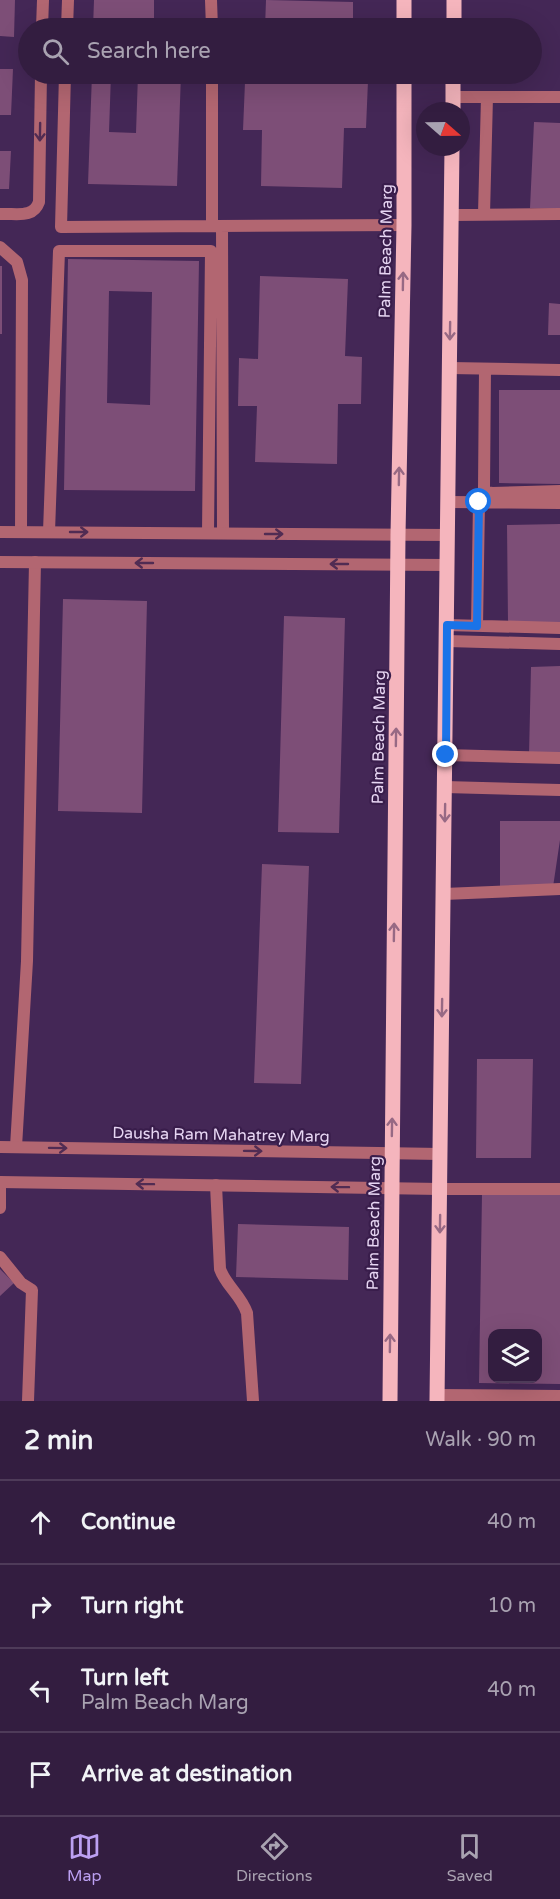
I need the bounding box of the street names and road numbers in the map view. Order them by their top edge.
street label: Palm Beach Marg [375,184,397,318]
street label: Palm Beach Marg [368,670,390,804]
street label: Dausha Ram Mahatrey Marg [112,1123,330,1147]
street label: Palm Beach Marg [363,1156,385,1290]

